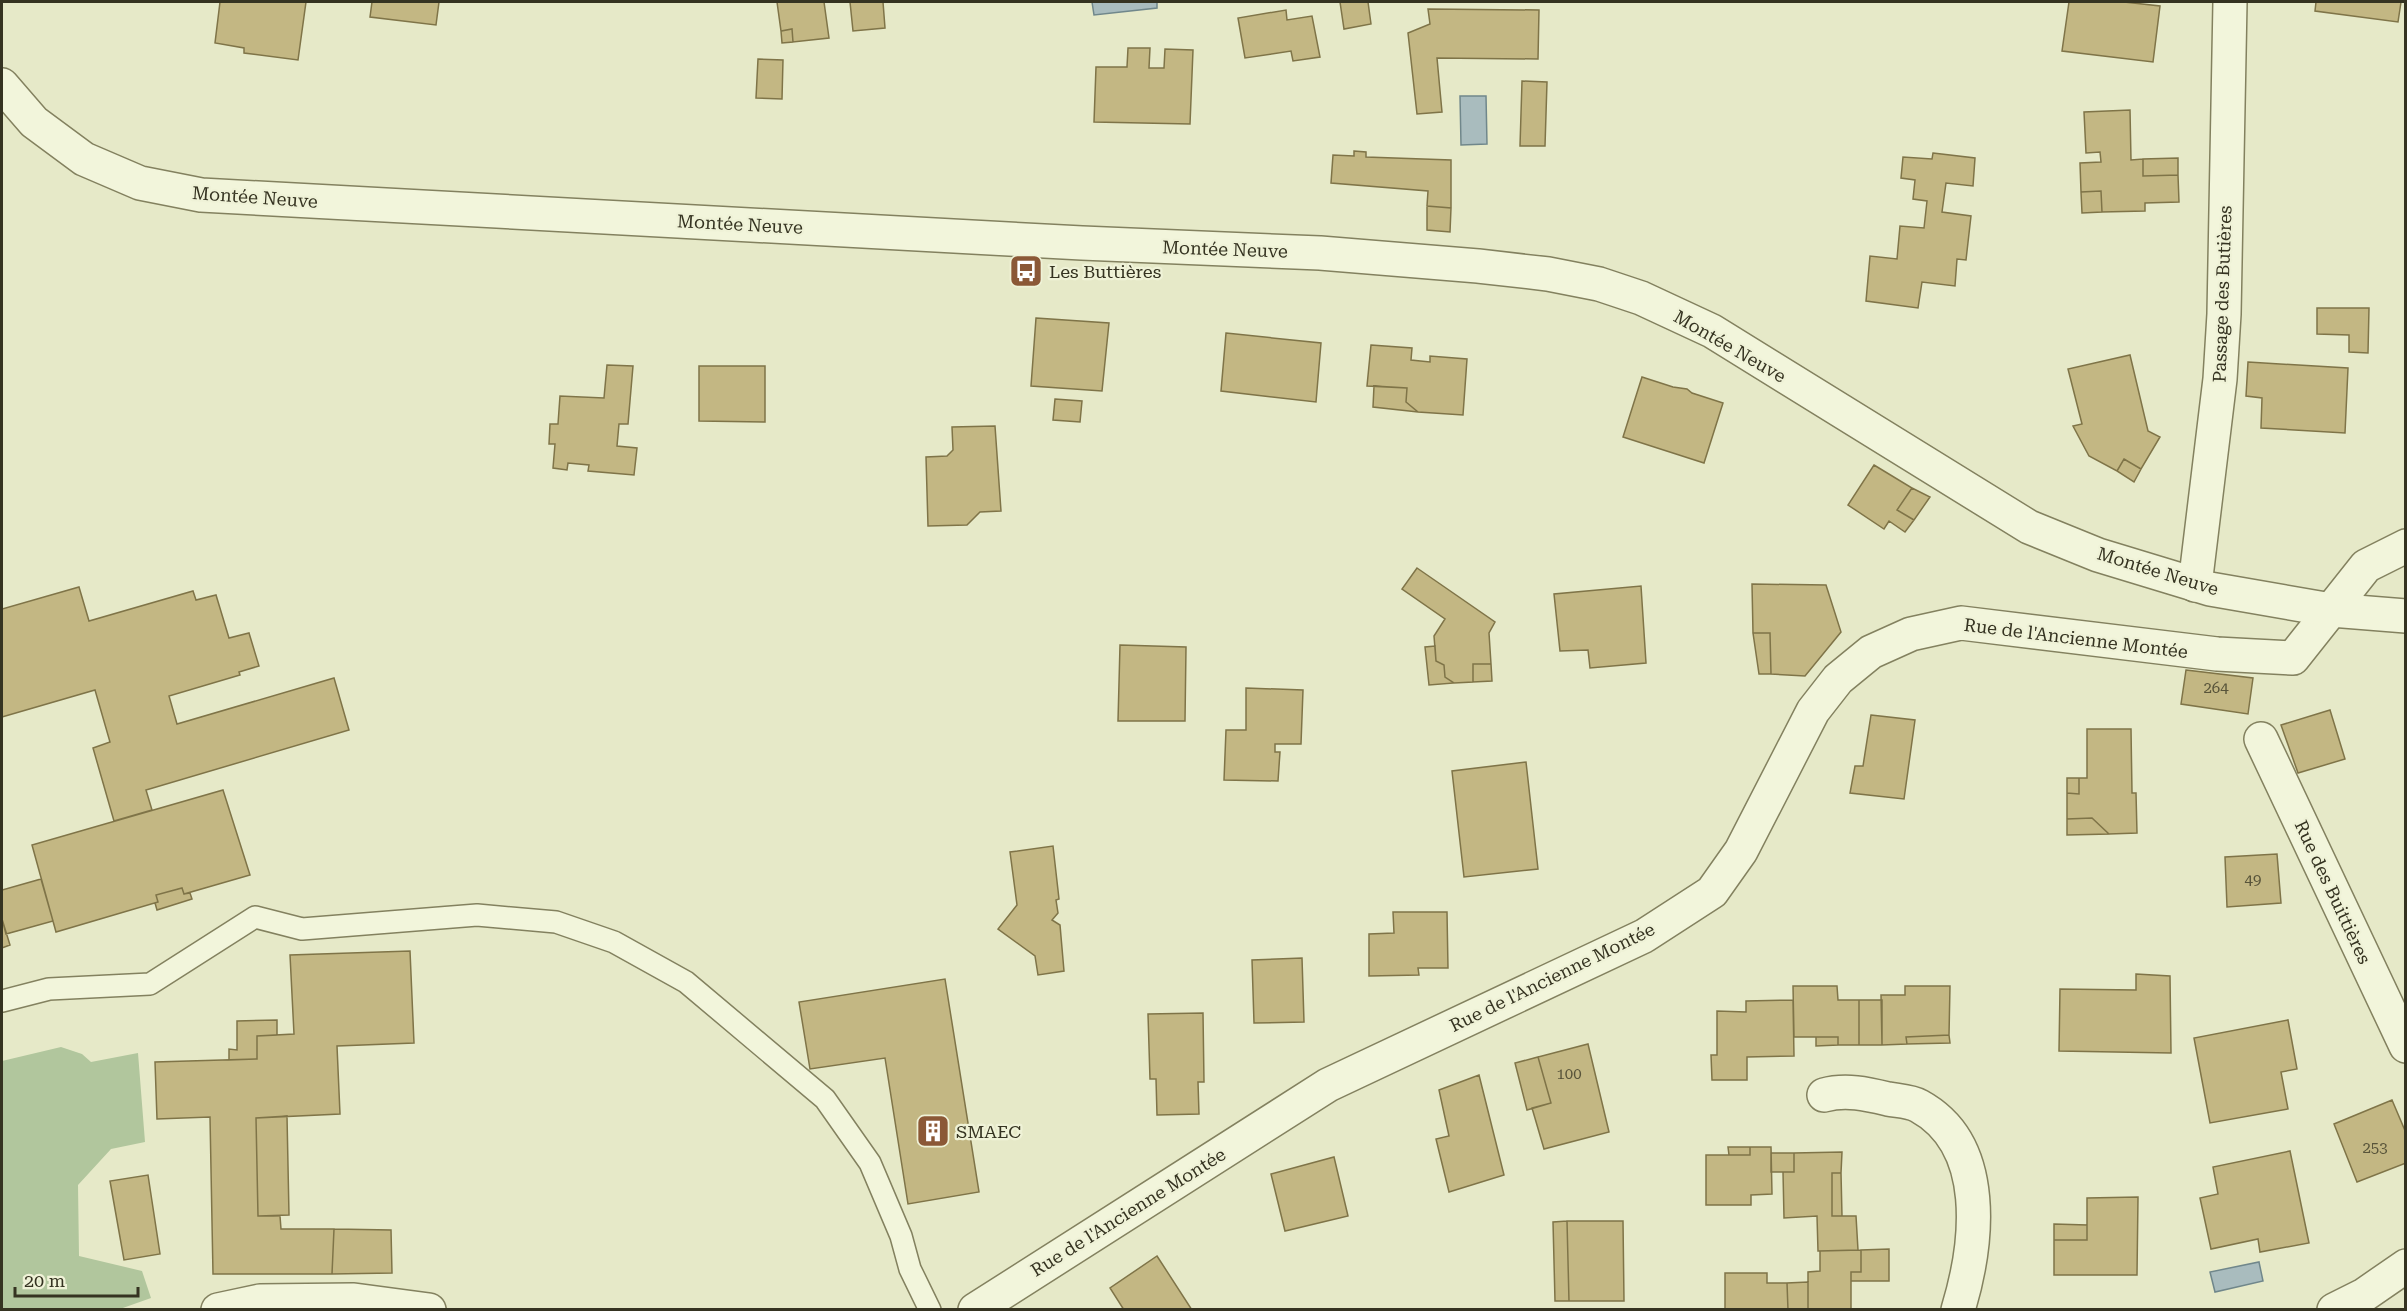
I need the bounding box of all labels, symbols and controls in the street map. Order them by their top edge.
street label: Montée Neuve [191,182,319,212]
street label: Passage des Butières [2208,205,2236,383]
street label: Montée Neuve [677,210,804,238]
street label: Montée Neuve [1162,236,1288,262]
bus stop icon: Les Buttières [1008,253,1044,289]
place label: Les Buttières [1049,261,1161,282]
street label: Montée Neuve [1670,305,1790,387]
street label: Montée Neuve [2095,543,2221,599]
street label: Rue de l'Ancienne Montée [1963,614,2189,662]
house number: 264 [2203,679,2229,697]
street label: Rue des Buittières [2291,817,2375,967]
house number: 49 [2245,871,2261,889]
street label: Rue de l'Ancienne Montée [1446,918,1658,1036]
house number: 100 [1556,1065,1582,1083]
building icon: SMAEC [915,1113,951,1149]
place label: SMAEC [956,1121,1021,1142]
house number: 253 [2362,1139,2388,1157]
street label: Rue de l'Ancienne Montée [1027,1143,1229,1281]
scale bar [15,1260,138,1298]
text: 20 m [24,1270,65,1291]

